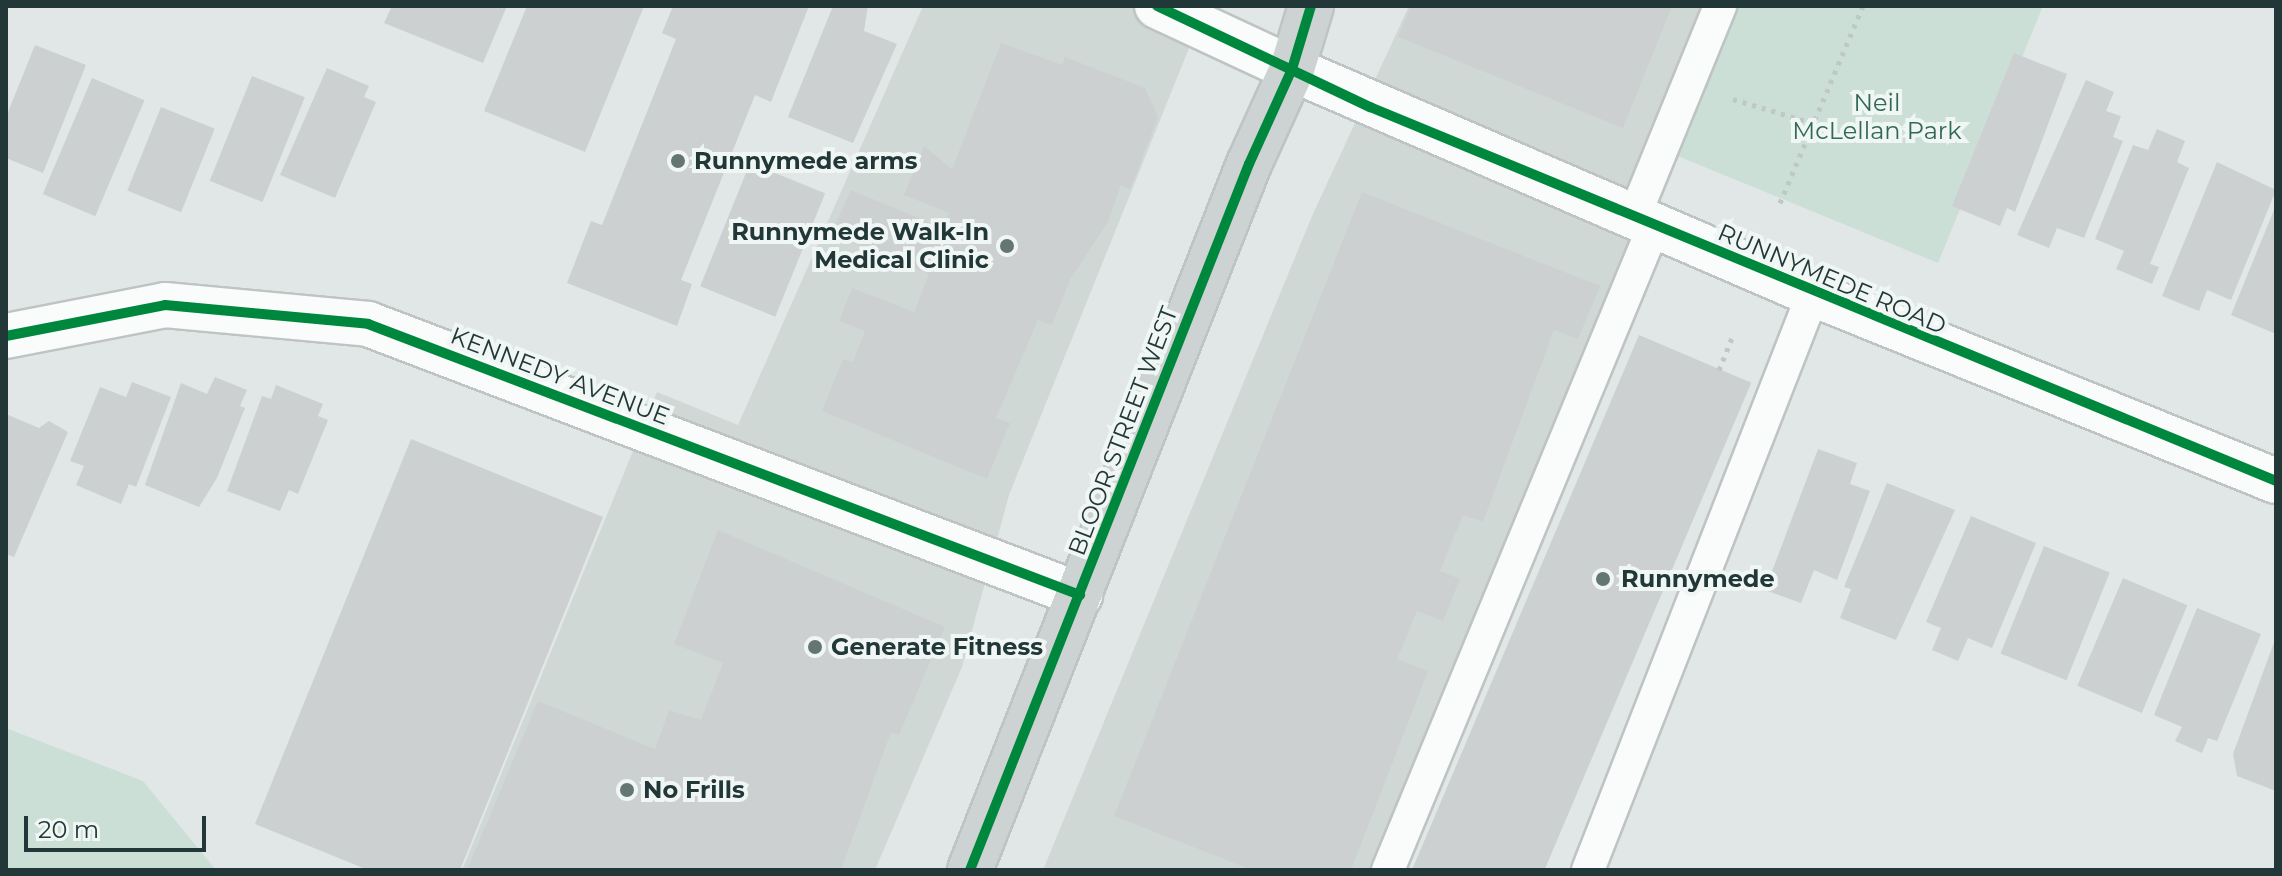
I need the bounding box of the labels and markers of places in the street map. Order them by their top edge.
place label: Runnymede arms [694,147,917,175]
marker: Runnymede arms [669,152,687,170]
place label: Runnymede Walk-In Medical Clinic [731,218,989,274]
marker: Runnymede Walk-In Medical Clinic [996,235,1018,257]
place label: Runnymede [1621,565,1775,593]
marker: Runnymede [1592,568,1614,590]
place label: Generate Fitness [831,633,1043,661]
marker: Generate Fitness [806,638,824,656]
place label: No Frills [643,776,745,804]
marker: No Frills [618,781,636,799]

